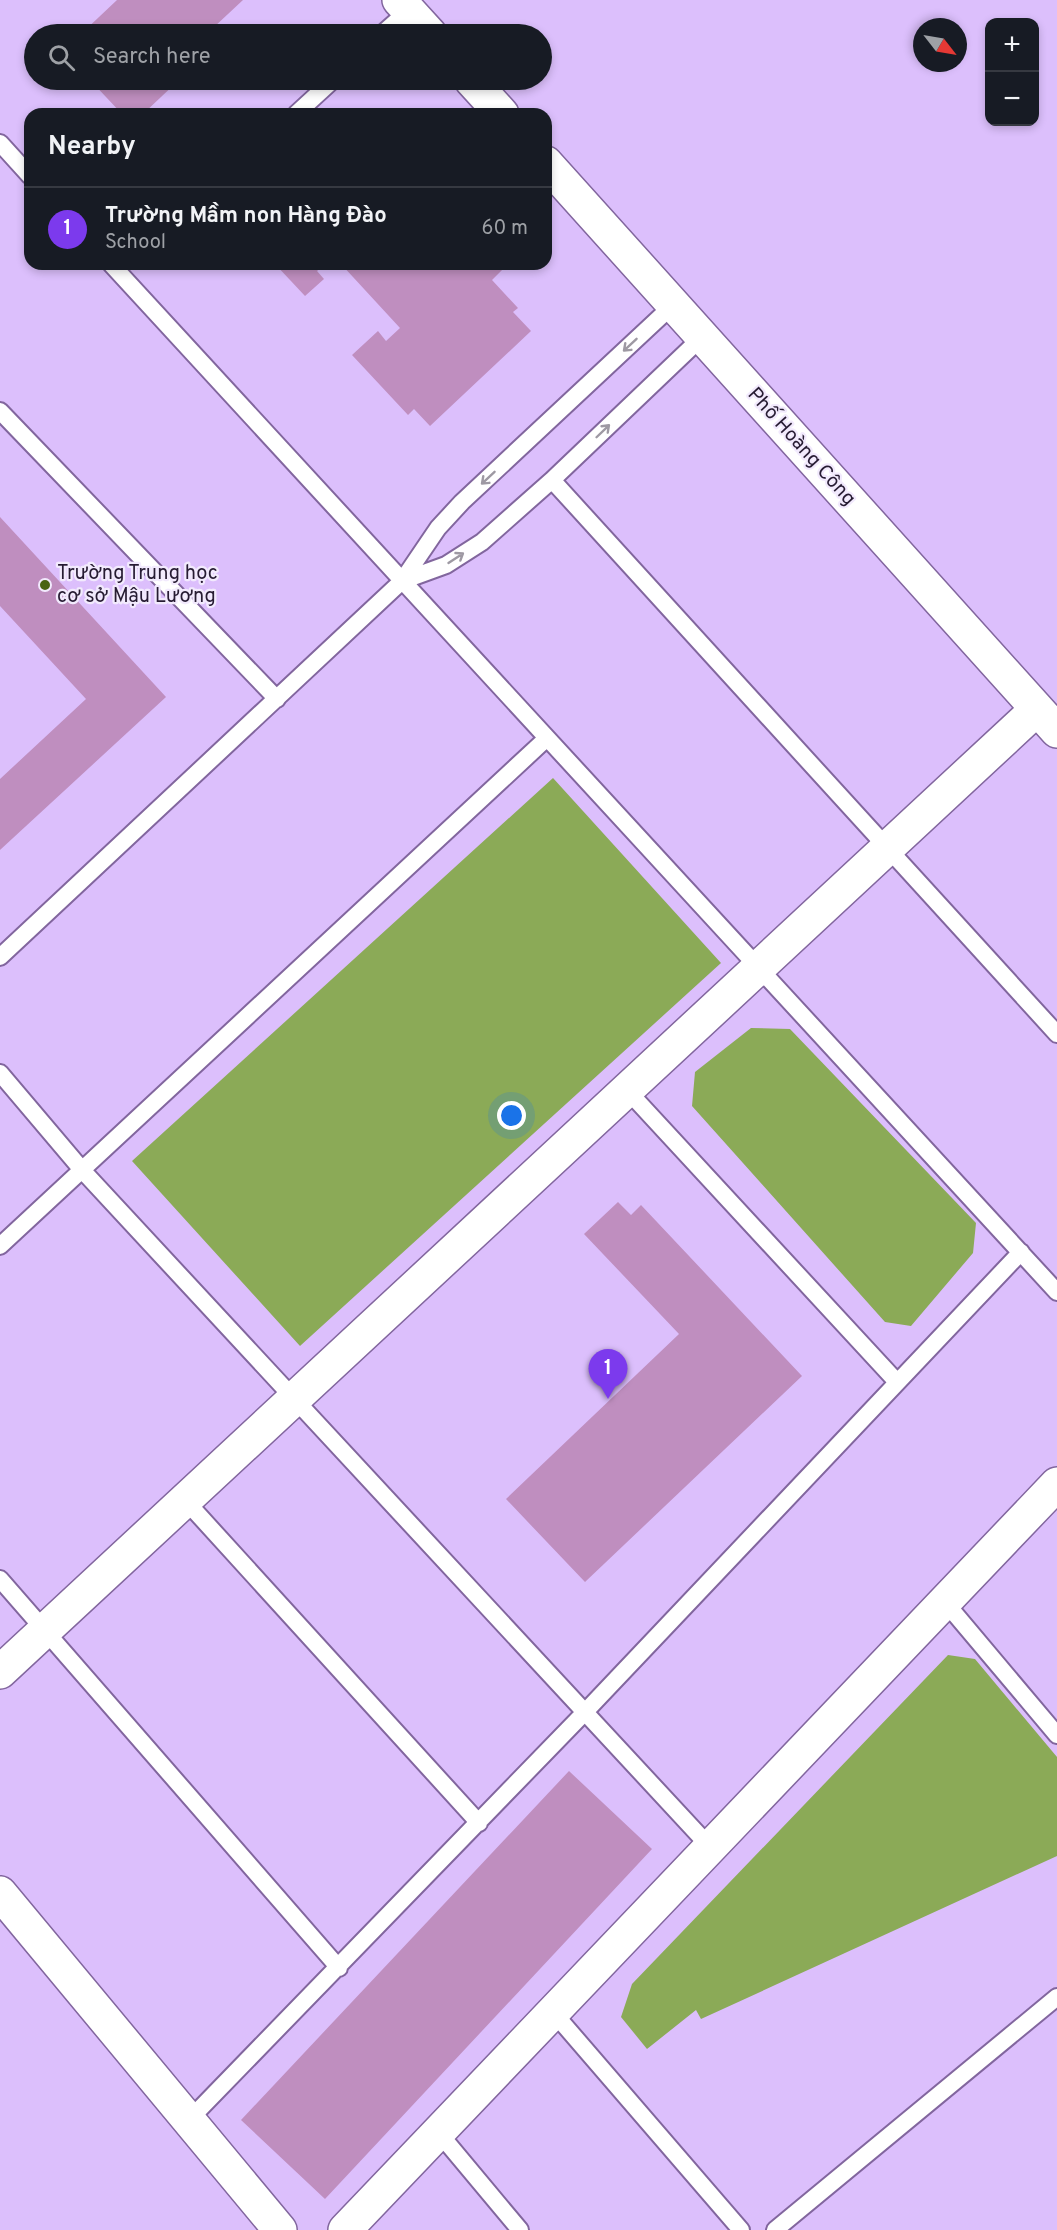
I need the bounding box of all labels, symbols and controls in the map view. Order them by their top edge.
north arrow [913,18,967,72]
map controls [985,18,1039,126]
button: + [985,18,1039,72]
search box [24,24,552,90]
icon: search [45,41,78,74]
text: Search here [93,44,211,71]
button: − [985,72,1039,126]
text: Nearby [48,131,136,164]
text: Trường Mầm non Hàng Đào [105,203,387,230]
text: 1 [64,216,72,242]
text: 60 m [482,216,528,242]
text: School [105,230,166,256]
one-way arrow [623,337,638,352]
street label: Phố Hoàng Công [741,382,862,512]
one-way arrow [596,424,611,438]
one-way arrow [481,471,496,485]
one-way arrow [447,552,464,564]
place label: Trường Trung học cơ sở Mậu Lương [57,561,218,610]
marker: Trường Trung học cơ sở Mậu Lương [38,578,52,592]
your location [497,1101,526,1130]
pin: 1 [588,1350,628,1399]

